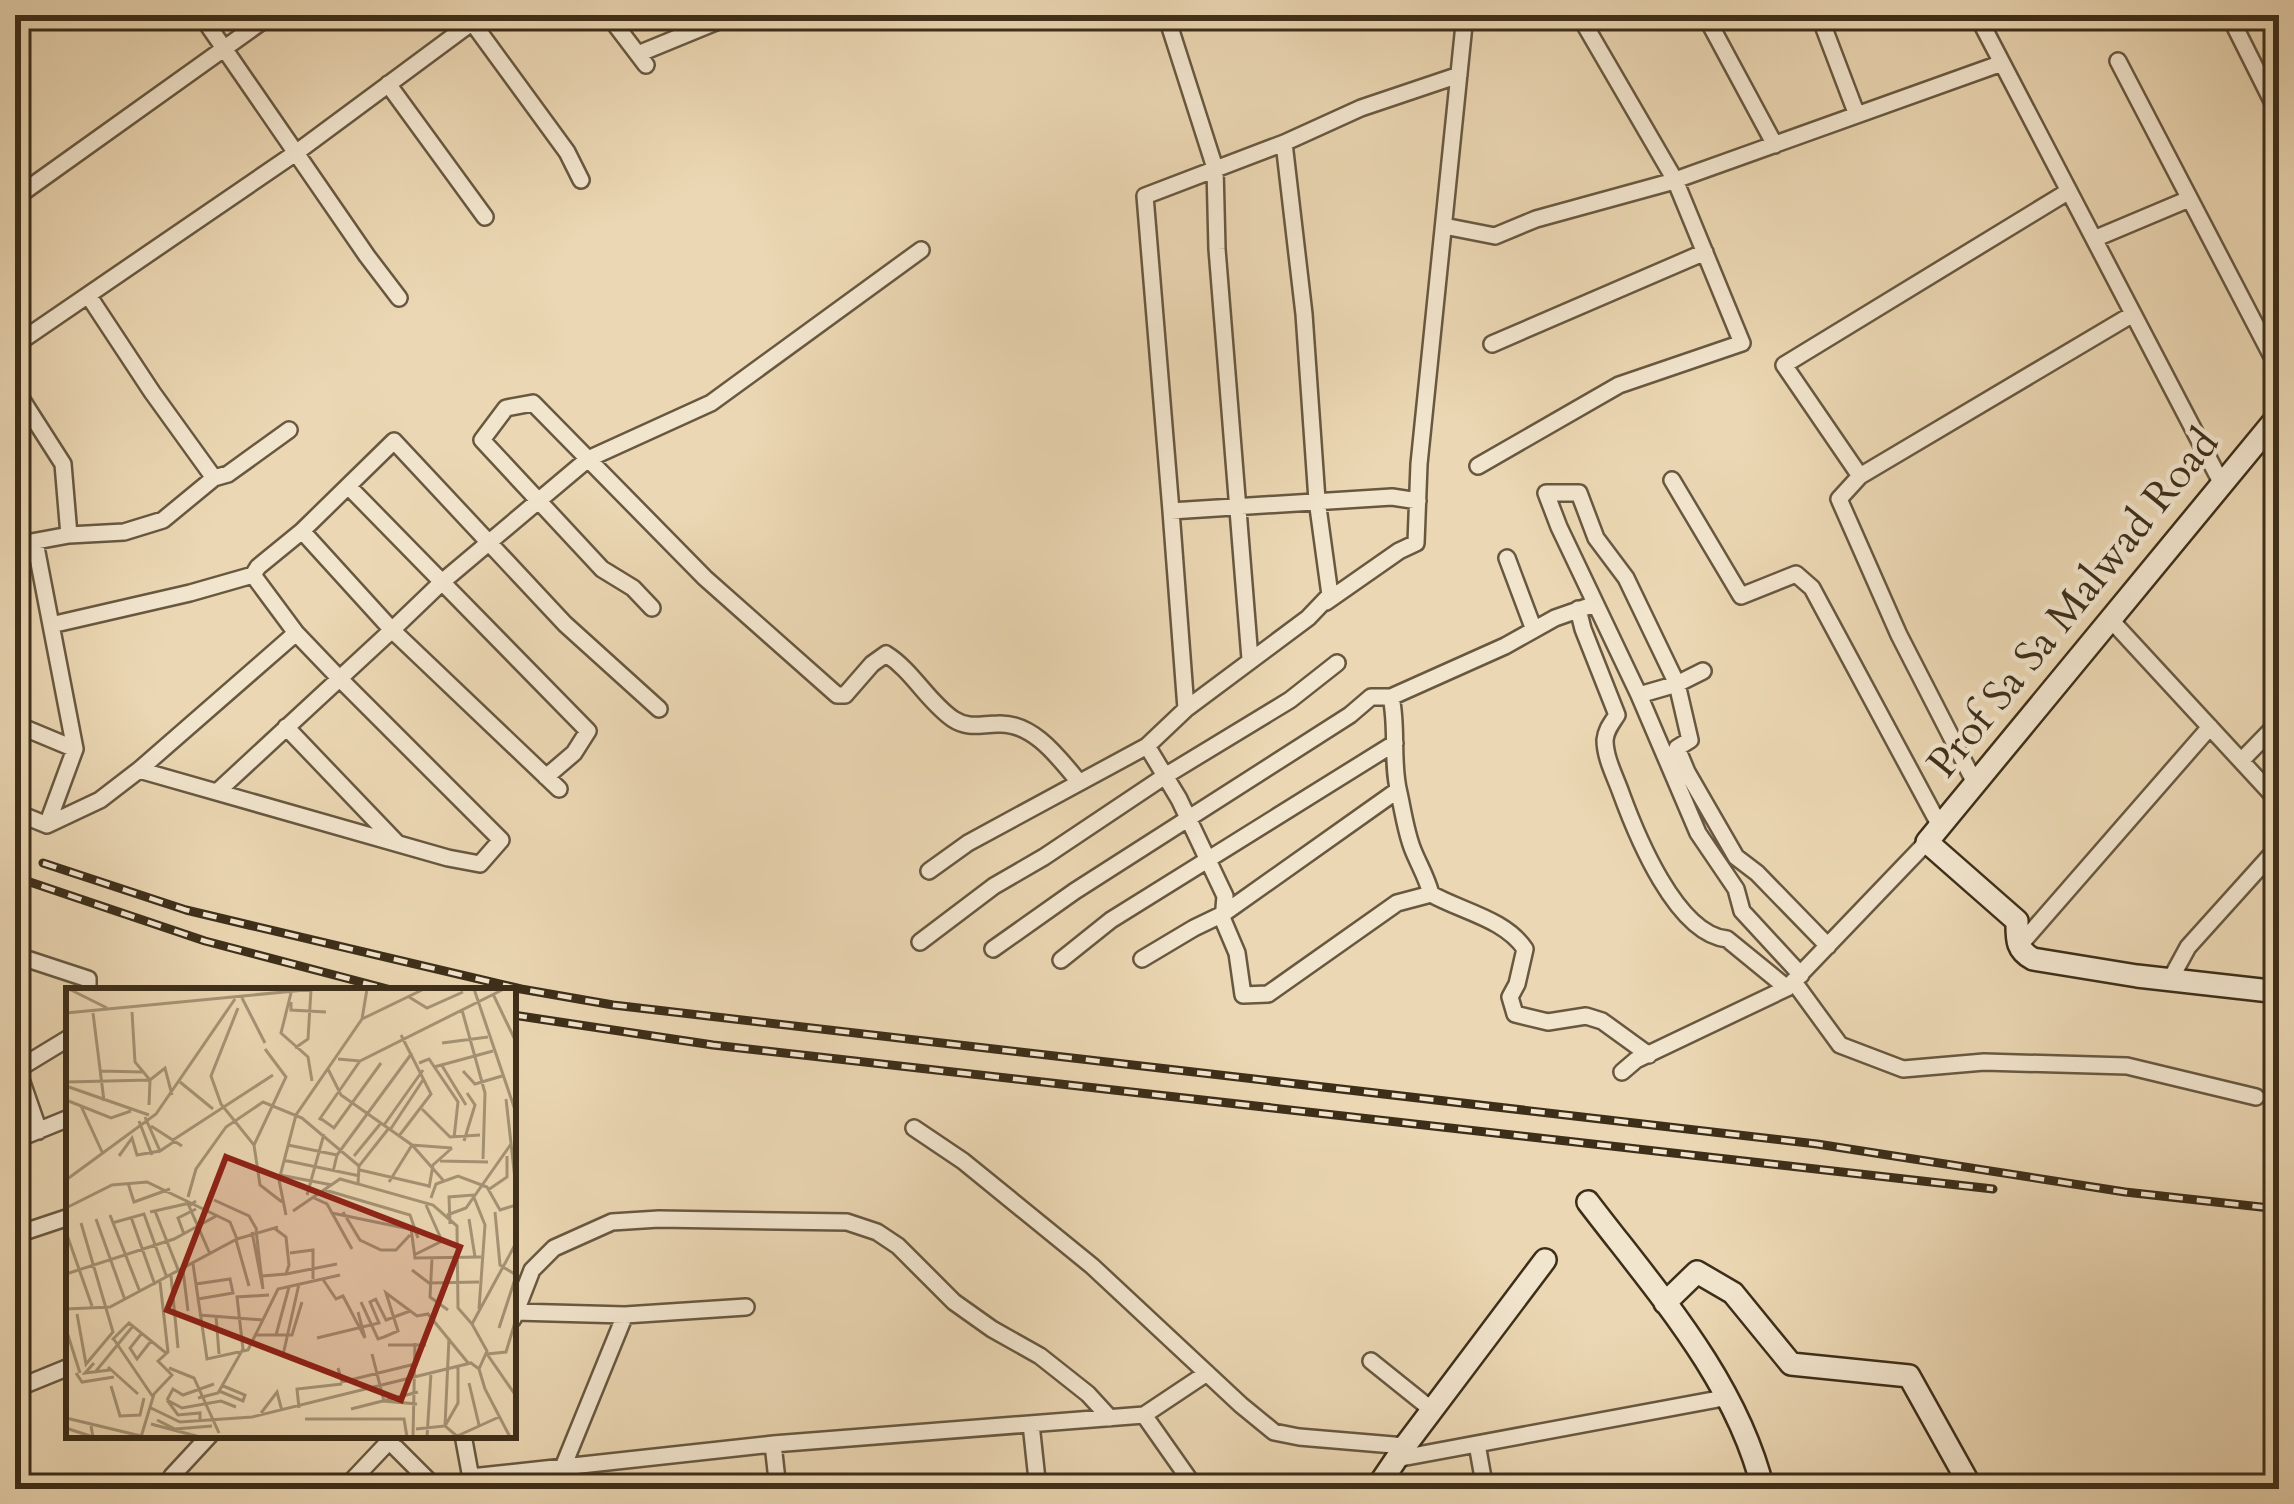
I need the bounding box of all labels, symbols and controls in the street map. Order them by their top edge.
street label: Prof Sa Sa Malwad Road [1914,416,2232,790]
inset map [66,988,516,1438]

